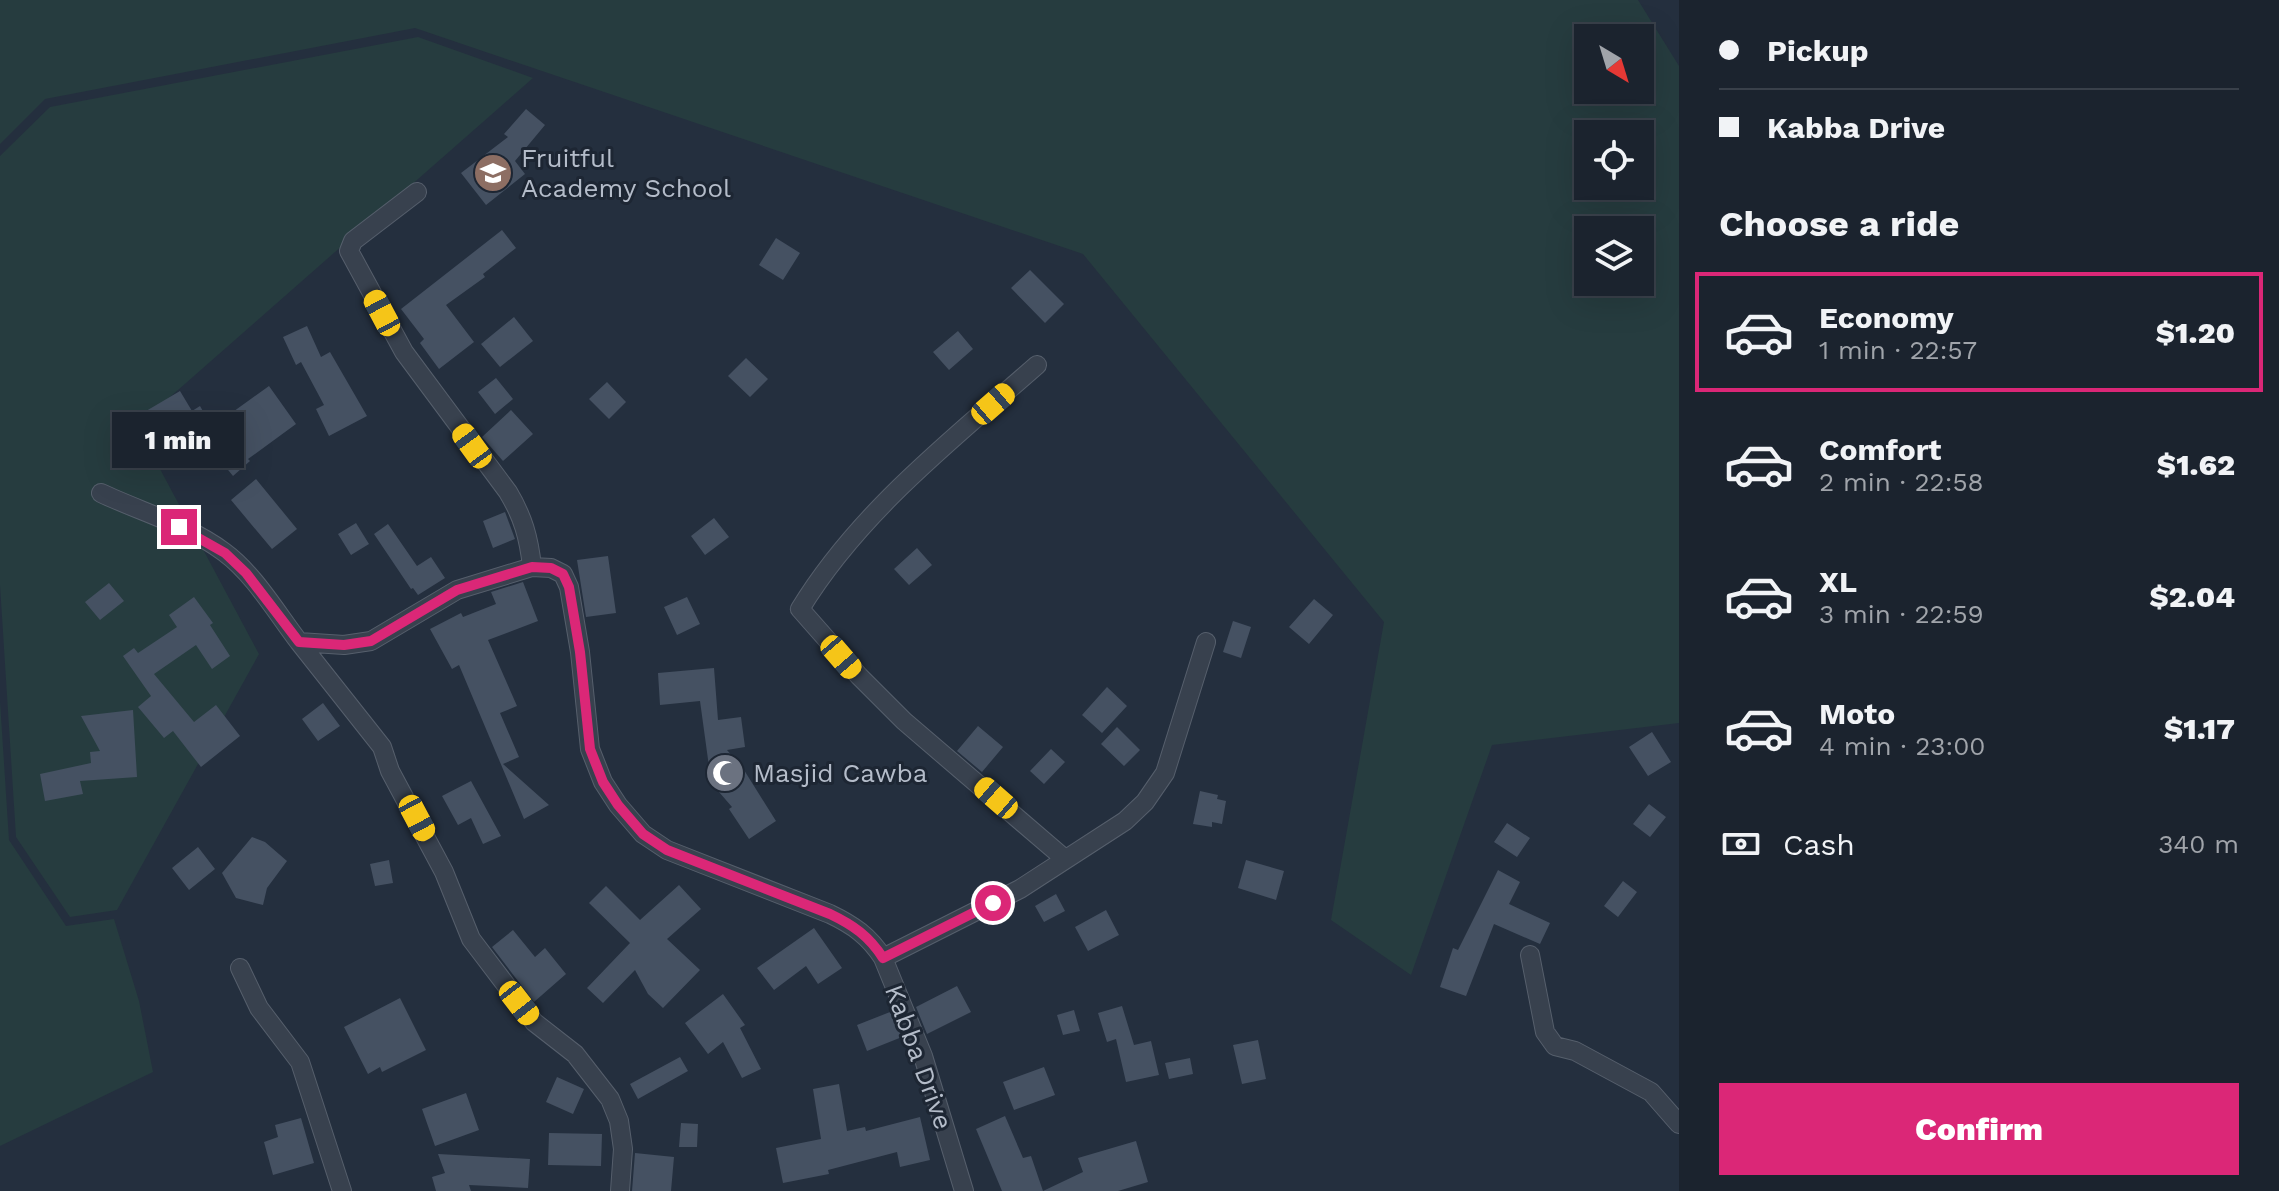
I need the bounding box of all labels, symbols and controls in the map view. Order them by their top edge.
north arrow [1574,24,1654,104]
map controls [1574,24,1654,296]
text: Pickup [1767,33,1869,68]
text: Kabba Drive [1767,110,1945,145]
button: locate [1574,120,1654,200]
place label: Fruitful Academy School [521,143,731,203]
school or university icon: Fruitful Academy School [472,152,514,194]
text: Choose a ride [1719,203,1959,245]
button: layers [1574,216,1654,296]
car [360,286,404,340]
icon: car [1723,296,1795,368]
text: Economy [1819,300,1954,335]
text: $1.20 [2156,315,2235,350]
text: 1 min · 22:57 [1819,335,1977,365]
car [967,379,1019,429]
callout: 1 min [113,411,245,467]
car [448,420,496,472]
text: 1 min [145,425,211,455]
icon: car [1723,428,1795,500]
text: Comfort [1819,432,1941,467]
text: $1.62 [2157,447,2235,482]
text: 2 min · 22:58 [1819,467,1984,497]
route end [161,509,197,545]
icon: car [1723,560,1795,632]
text: XL [1819,564,1857,599]
text: $2.04 [2149,579,2235,614]
text: 3 min · 22:59 [1819,599,1984,629]
car [816,631,866,683]
icon: car [1723,692,1795,764]
text: Moto [1819,696,1895,731]
text: $1.17 [2164,711,2235,746]
text: 4 min · 23:00 [1819,731,1986,761]
mosque icon: Masjid Cawba [704,752,746,794]
place label: Masjid Cawba [753,758,928,788]
car [970,773,1022,823]
car [395,791,439,845]
icon: cash [1719,822,1763,866]
text: Cash [1783,827,1855,862]
text: 340 m [2158,829,2239,859]
route start [975,885,1011,921]
car [495,977,543,1029]
street label: Kabba Drive [879,981,959,1133]
button: Confirm [1719,1083,2239,1175]

